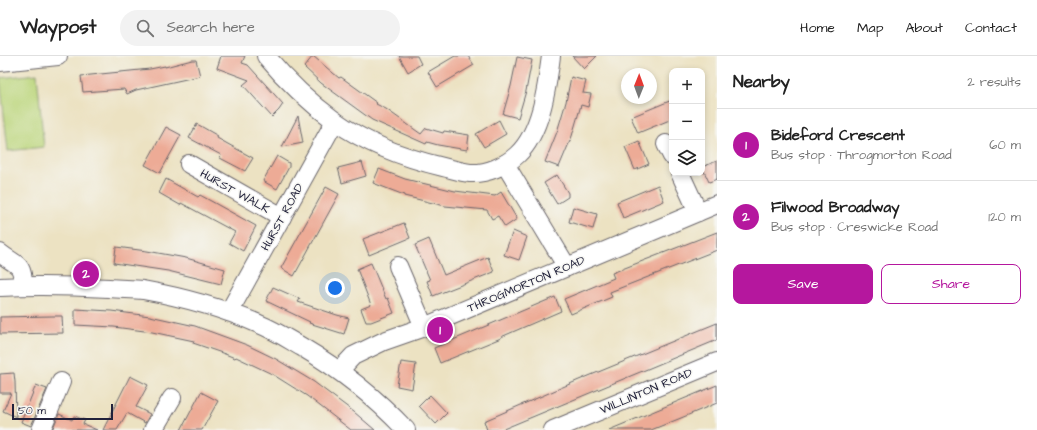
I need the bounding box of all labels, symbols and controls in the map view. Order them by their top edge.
search box [120,10,400,46]
text: Waypost [20,14,96,41]
icon: search [134,17,156,39]
text: Search here [166,17,255,38]
text: Home [800,18,835,38]
text: Map [857,18,883,38]
text: About [905,18,943,38]
text: Contact [965,18,1017,38]
north arrow [621,68,657,104]
map controls [669,68,705,176]
button: + [669,68,705,104]
text: Nearby [733,70,790,94]
text: 2 results [967,73,1021,91]
button: − [669,104,705,140]
text: Bideford Crescent [771,125,905,146]
text: 1 [745,136,747,154]
text: 60 m [989,136,1021,154]
button: layers [669,140,705,176]
text: Bus stop · Throgmorton Road [771,146,952,164]
street label: HURST WALK [197,165,273,218]
street label: HURST ROAD [257,180,308,254]
text: Filwood Broadway [771,197,899,218]
text: 2 [742,208,750,226]
text: 120 m [988,208,1021,226]
text: Bus stop · Creswicke Road [771,218,938,236]
street label: THROGMORTON ROAD [465,252,588,317]
pin: 2 [73,259,99,289]
button: Save [733,264,873,304]
button: Share [881,264,1021,304]
your location [325,278,345,298]
pin: 1 [427,315,453,345]
street label: WILLINTON ROAD [597,364,695,419]
scale bar [12,402,113,421]
text: 50 m [18,403,46,418]

